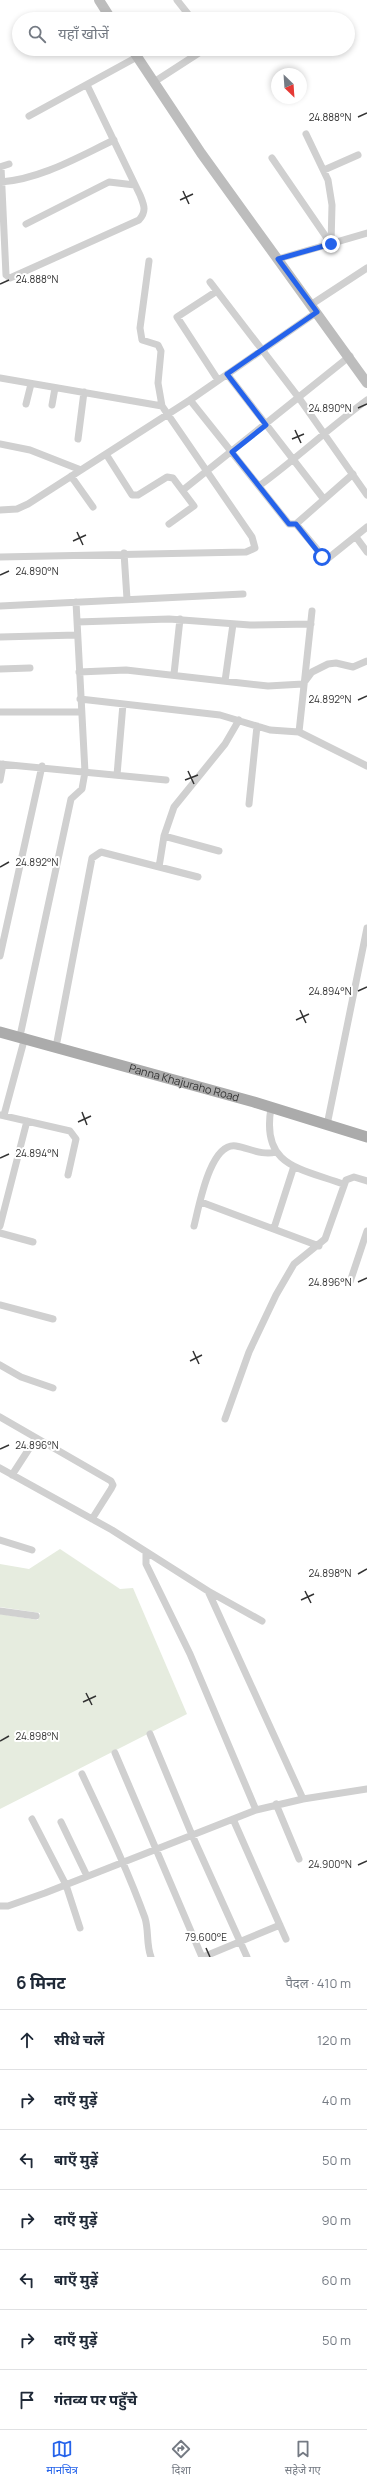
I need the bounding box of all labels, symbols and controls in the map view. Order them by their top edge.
search box [12,12,355,56]
icon: search [26,23,48,45]
text: यहाँ खोजें [58,23,109,44]
north arrow [271,68,307,104]
text: 24.888°N [309,110,351,124]
route end [322,235,340,253]
text: 24.888°N [16,272,58,286]
text: 24.890°N [308,401,352,415]
route start [313,548,331,566]
text: 24.890°N [15,564,59,578]
text: 24.892°N [309,692,352,706]
text: 24.892°N [16,855,59,869]
text: 24.894°N [309,984,352,998]
street label: Panna Khajuraho Road [127,1060,241,1105]
text: 24.894°N [16,1146,59,1160]
text: 24.896°N [308,1275,352,1289]
text: 24.896°N [15,1438,59,1452]
text: 24.898°N [309,1566,352,1580]
text: 24.898°N [16,1729,59,1743]
text: 24.900°N [308,1857,352,1871]
text: 79.600°E [185,1930,227,1944]
text: 6 मिनट [16,1971,66,1994]
text: पैदल · 410 m [285,1974,351,1992]
icon: ahead [16,2029,38,2051]
text: सीधे चलें [54,2029,104,2050]
text: 120 m [317,2031,351,2049]
icon: right [16,2089,38,2111]
text: दाएँ मुड़ें [54,2089,97,2110]
text: 40 m [322,2091,351,2109]
icon: left [16,2149,38,2171]
text: बाएँ मुड़ें [54,2149,98,2170]
text: 50 m [322,2151,351,2169]
icon: right [16,2209,38,2231]
text: दाएँ मुड़ें [54,2209,97,2230]
text: 90 m [321,2211,351,2229]
icon: left [16,2269,38,2291]
text: बाएँ मुड़ें [54,2269,98,2290]
text: 60 m [321,2271,351,2289]
icon: right [16,2329,38,2351]
text: दाएँ मुड़ें [54,2329,97,2350]
text: 50 m [322,2331,351,2349]
icon: arrive [16,2389,38,2411]
text: गंतव्य पर पहुँचे [54,2389,137,2410]
tab: मानचित्र [46,2438,78,2478]
tab: दिशा [170,2438,192,2478]
tab: सहेजे गए [285,2438,321,2478]

